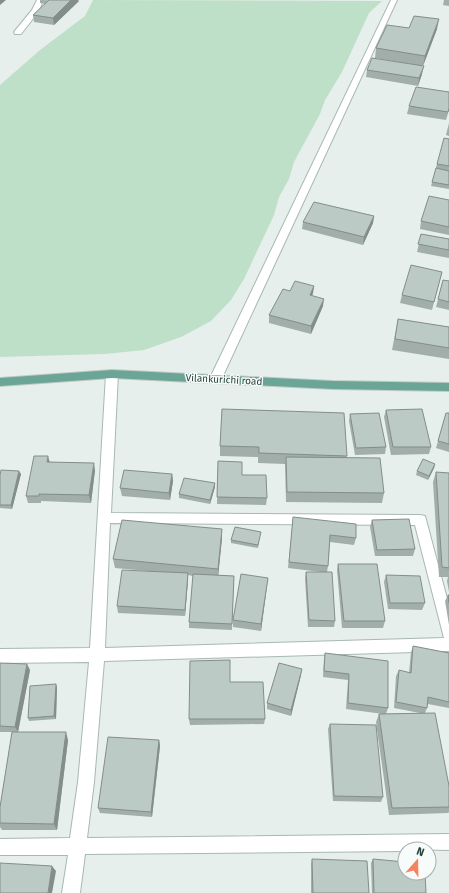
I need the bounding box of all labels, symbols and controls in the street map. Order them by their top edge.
street label: Vilankurichi road [185,372,263,388]
north arrow [397,841,437,881]
text: N [415,845,426,859]

